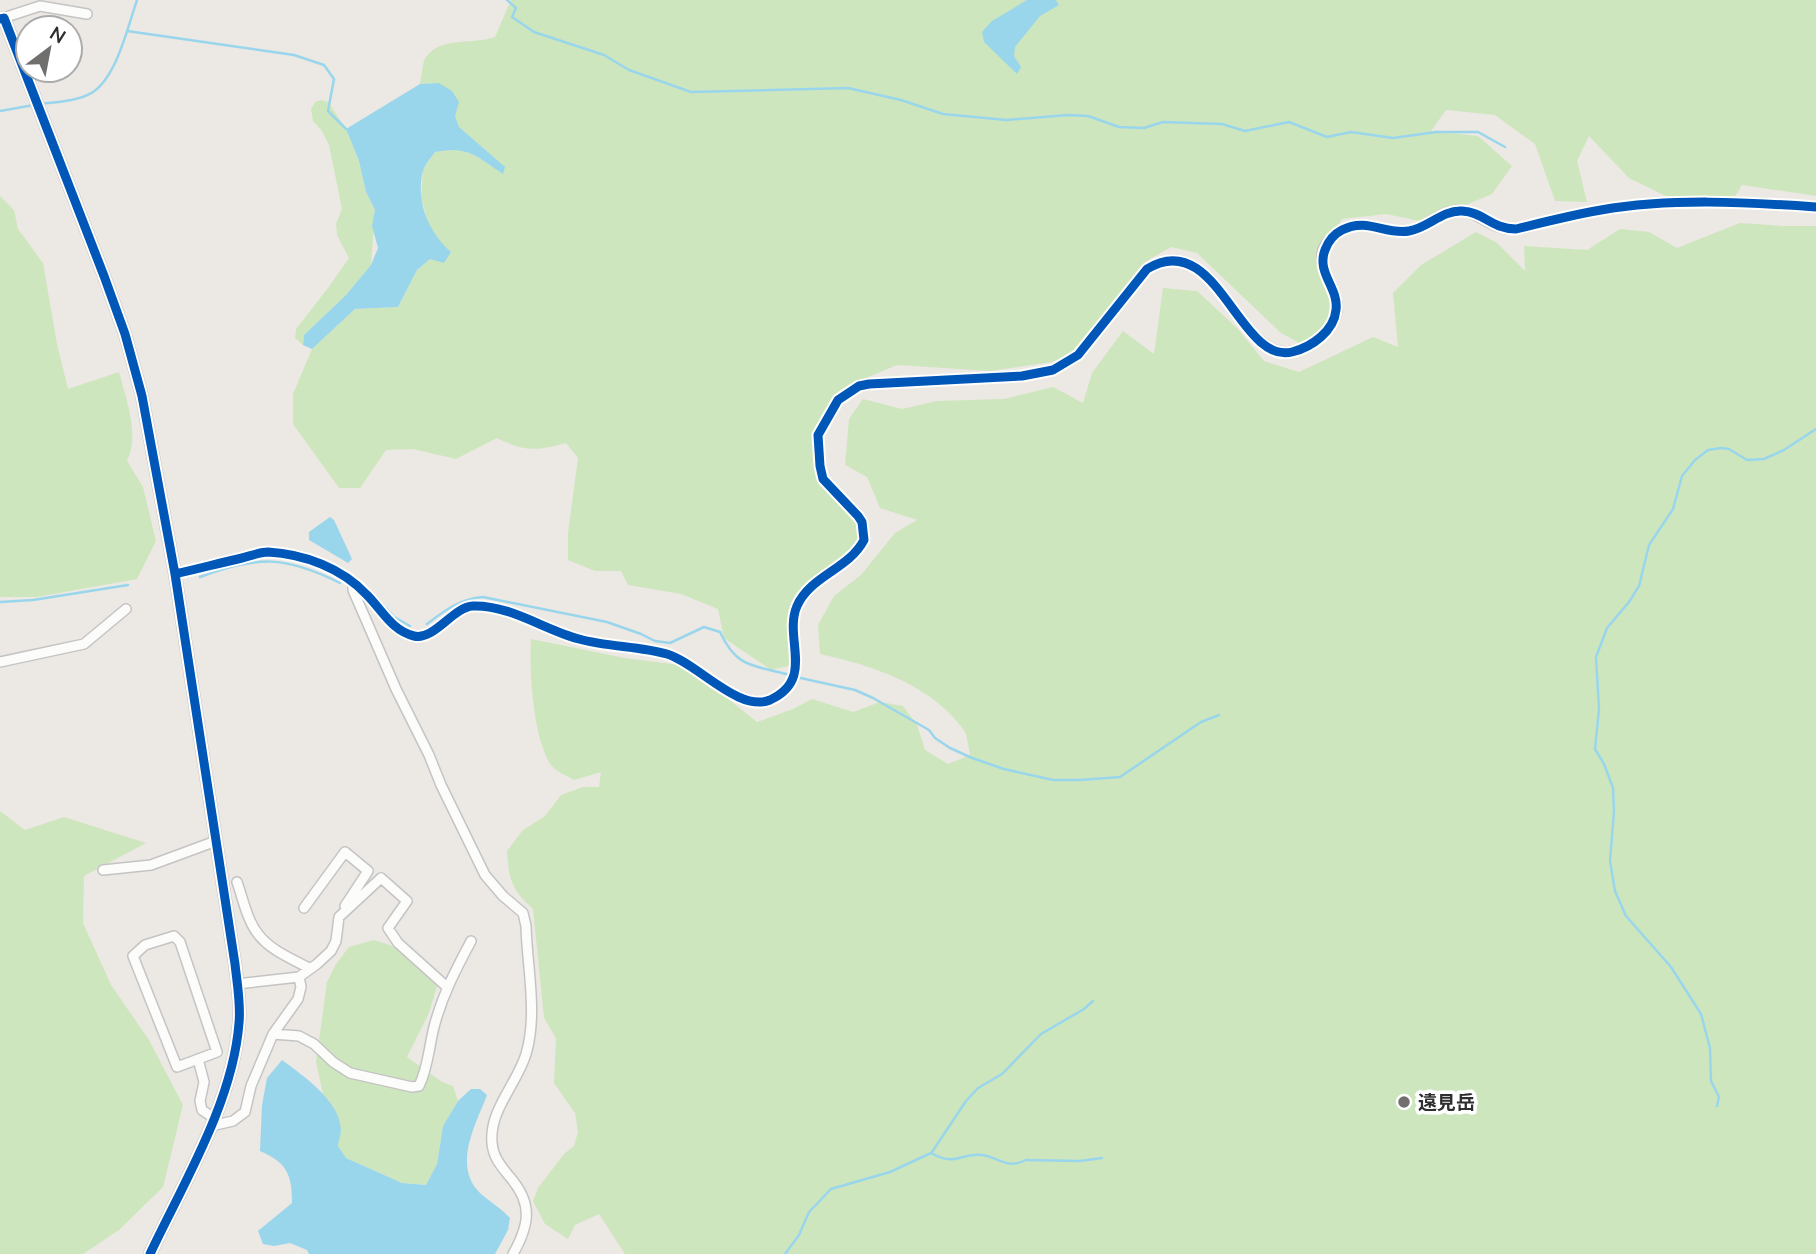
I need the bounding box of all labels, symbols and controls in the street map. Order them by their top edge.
north arrow [14,14,84,84]
text: N [45,21,70,50]
place label: 遠見岳 [1418,1090,1475,1116]
marker: 遠見岳 [1396,1094,1412,1110]

